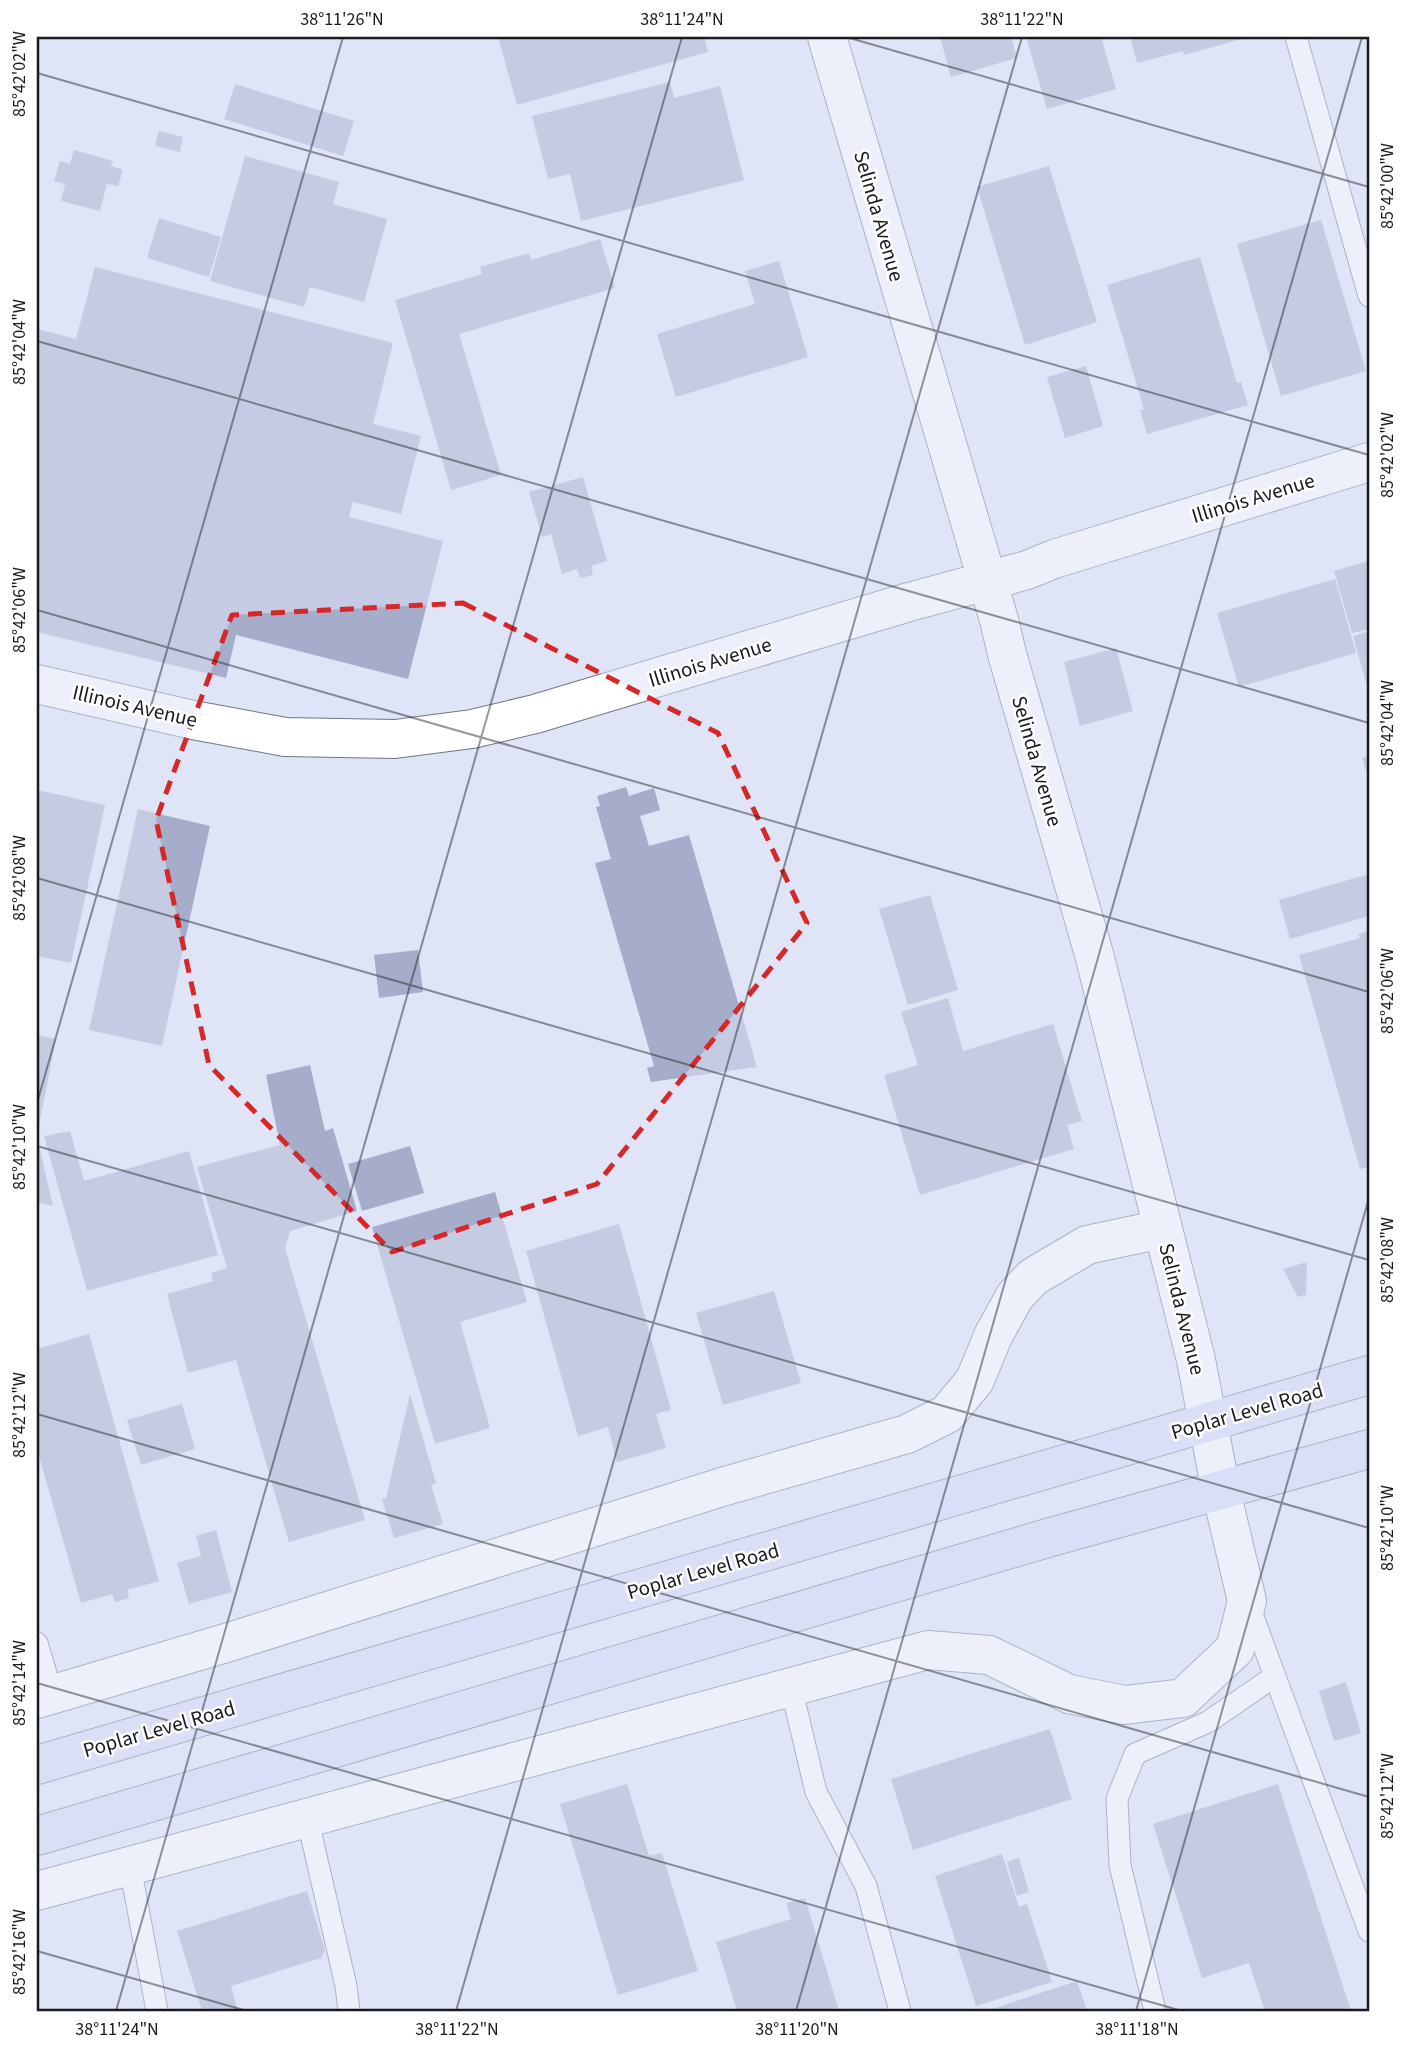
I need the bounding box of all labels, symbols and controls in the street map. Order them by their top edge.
text: 38°11'26"N [300,7,384,32]
text: 38°11'24"N [640,7,724,32]
text: 38°11'22"N [980,7,1064,32]
text: 85°42'02"W [7,31,32,117]
text: 85°42'00"W [1375,143,1400,229]
street label: Selinda Avenue [846,147,912,285]
text: 85°42'04"W [7,299,32,385]
text: 85°42'02"W [1375,412,1400,498]
street label: Illinois Avenue [1188,465,1318,531]
text: 85°42'06"W [7,567,32,653]
street label: Illinois Avenue [645,629,775,695]
street label: Illinois Avenue [70,677,200,735]
text: 85°42'04"W [1375,680,1400,766]
street label: Selinda Avenue [1004,692,1070,830]
text: 85°42'08"W [7,835,32,921]
text: 85°42'06"W [1375,948,1400,1034]
text: 85°42'10"W [7,1104,32,1190]
text: 85°42'08"W [1375,1217,1400,1303]
street label: Selinda Avenue [1151,1240,1213,1378]
text: 85°42'12"W [7,1372,32,1458]
street label: Poplar Level Road [1167,1375,1327,1447]
text: 85°42'10"W [1375,1485,1400,1571]
street label: Poplar Level Road [623,1535,783,1607]
text: 85°42'14"W [7,1640,32,1726]
street label: Poplar Level Road [79,1693,239,1765]
text: 85°42'12"W [1375,1753,1400,1839]
text: 85°42'16"W [7,1909,32,1995]
text: 38°11'24"N [75,2017,159,2042]
text: 38°11'22"N [415,2017,499,2042]
text: 38°11'20"N [755,2017,839,2042]
text: 38°11'18"N [1095,2017,1179,2042]

